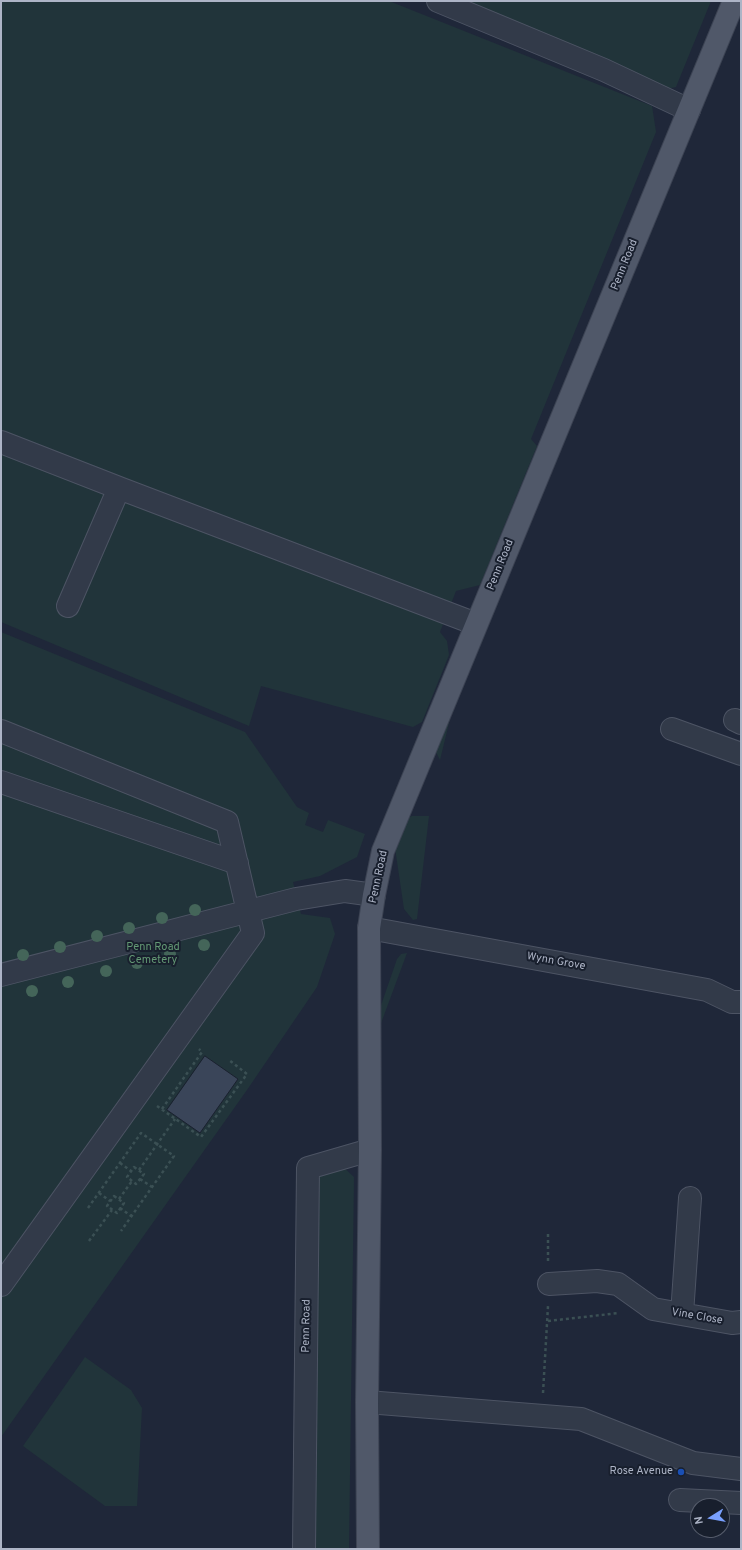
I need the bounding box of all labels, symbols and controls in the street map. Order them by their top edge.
street label: Penn Road [609,238,641,292]
street label: Penn Road [485,538,517,592]
street label: Penn Road [367,849,391,905]
park label: Penn Road Cemetery [126,941,180,967]
street label: Wynn Grove [526,950,586,974]
street label: Penn Road [300,1299,314,1353]
street label: Vine Close [670,1306,724,1328]
place label: Rose Avenue [610,1465,673,1479]
marker: Rose Avenue [676,1467,686,1477]
north arrow [690,1498,730,1538]
text: N [692,1515,707,1525]

